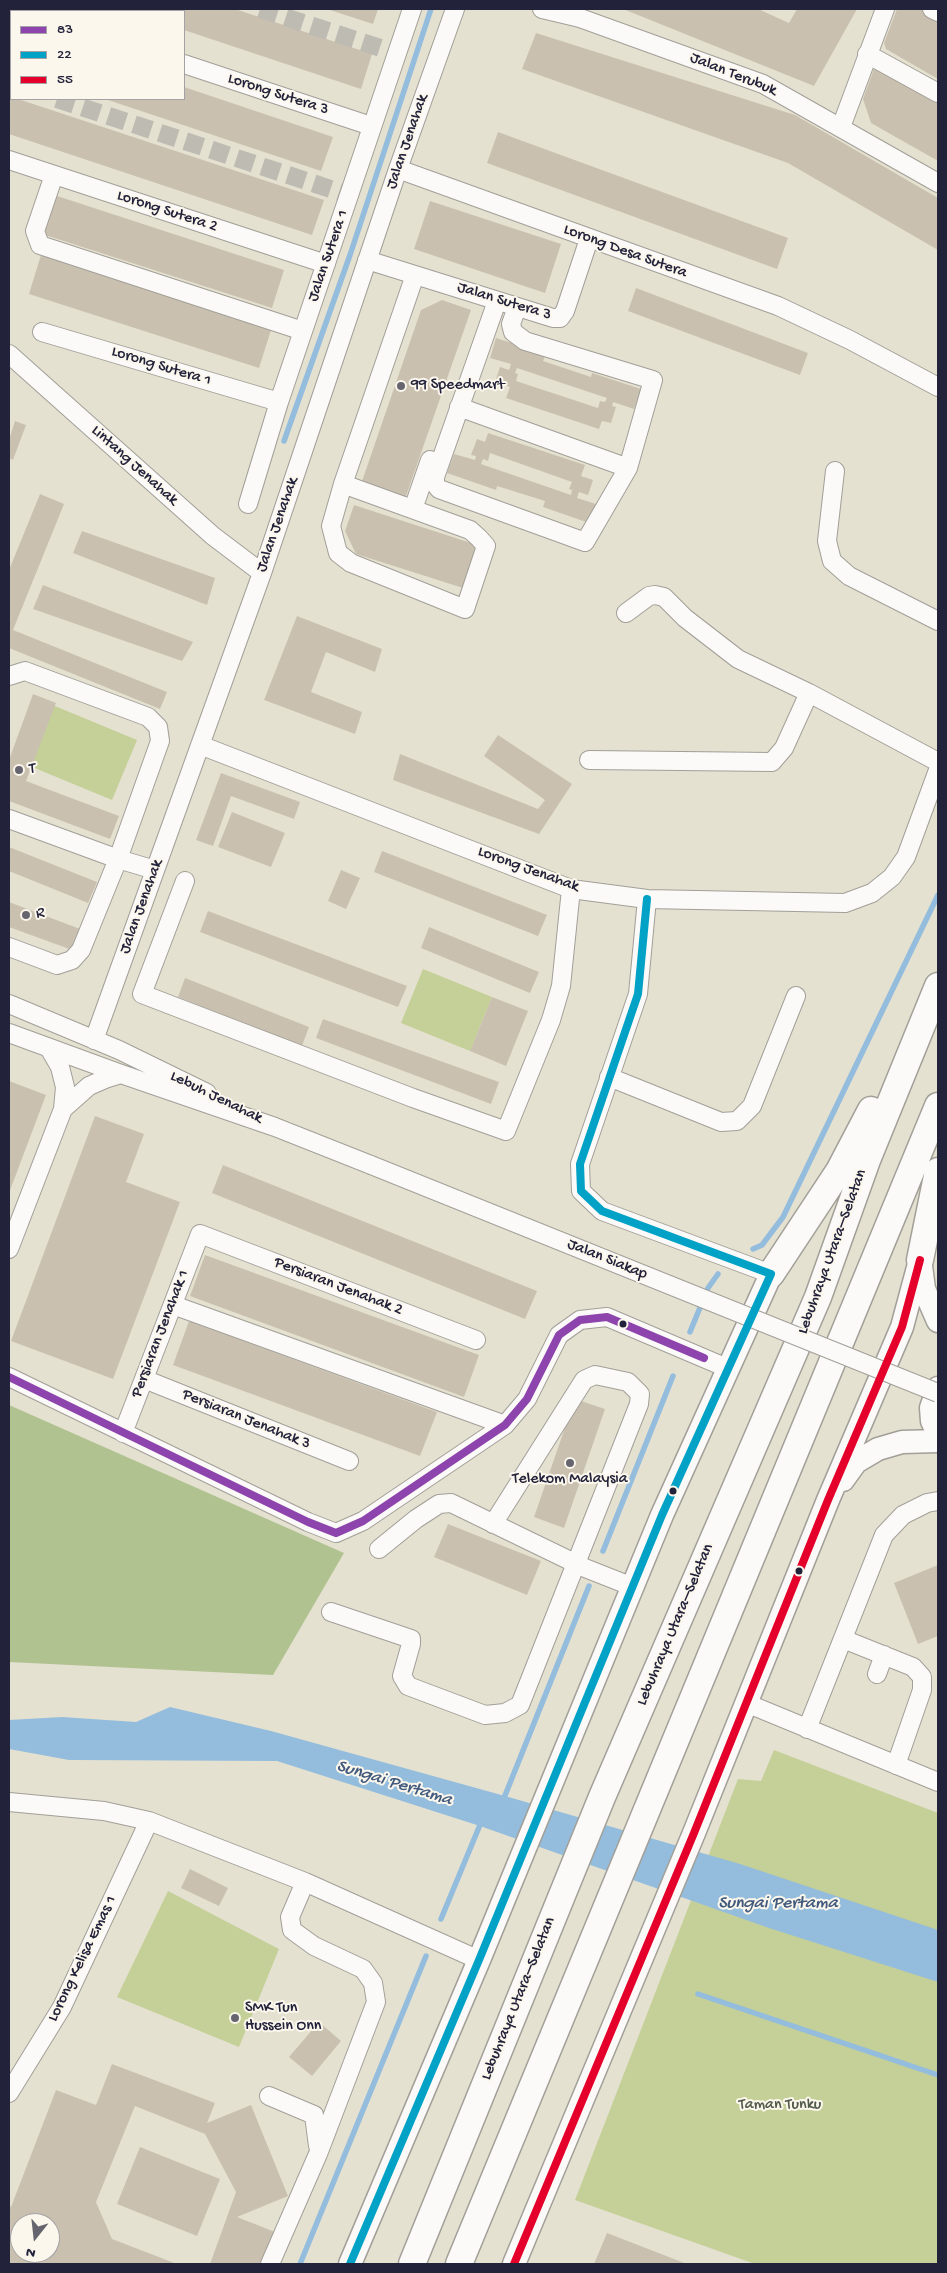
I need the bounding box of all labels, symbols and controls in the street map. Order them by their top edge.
legend [10,10,185,100]
text: 83 [57,21,73,39]
text: 22 [57,46,72,64]
street label: Jalan Terubuk [687,49,779,101]
street label: Lorong Sutera 3 [225,70,331,120]
text: 55 [57,71,73,89]
street label: Jalan Jenahak [383,92,433,192]
street label: Lorong Sutera 2 [114,187,220,237]
street label: Jalan Sutera 1 [304,208,354,304]
street label: Lorong Desa Sutera [561,221,689,283]
street label: Jalan Sutera 3 [455,279,553,325]
street label: Lorong Sutera 1 [109,343,213,391]
place label: 99 Speedmart [411,376,504,396]
marker: 99 Speedmart [395,380,407,392]
street label: Lintang Jenahak [86,422,182,510]
street label: Jalan Jenahak [253,475,303,575]
place label: T [29,760,35,780]
marker: T [13,764,25,776]
street label: Lorong Jenahak [475,843,581,897]
street label: Jalan Jenahak [116,857,168,957]
place label: R [36,905,44,925]
marker: R [20,909,32,921]
street label: Lebuh Jenahak [167,1067,265,1129]
street label: Lebuhraya Utara–Selatan [794,1167,872,1337]
street label: Jalan Siakap [564,1235,650,1285]
street label: Persiaran Jenahak 2 [271,1254,405,1320]
street label: Persiaran Jenahak 1 [128,1268,194,1400]
unlabelled marker [618,1319,628,1329]
street label: Persiaran Jenahak 3 [179,1385,313,1455]
marker: Telekom Malaysia [564,1457,576,1469]
place label: Telekom Malaysia [512,1470,628,1490]
unlabelled marker [668,1486,678,1496]
street label: Lebuhraya Utara–Selatan [633,1541,719,1709]
unlabelled marker [794,1566,804,1576]
water label: Sungai Pertama [334,1756,454,1812]
street label: Lorong Kelisa Emas 1 [44,1893,122,2025]
water label: Sungai Pertama [718,1893,838,1915]
street label: Lebuhraya Utara–Selatan [478,1915,560,2083]
place label: SMK Tun Hussein Onn [245,1999,321,2037]
marker: SMK Tun Hussein Onn [229,2012,241,2024]
park label: Taman Tunku [739,2096,821,2116]
north arrow [10,2213,60,2263]
text: N [24,2243,38,2261]

